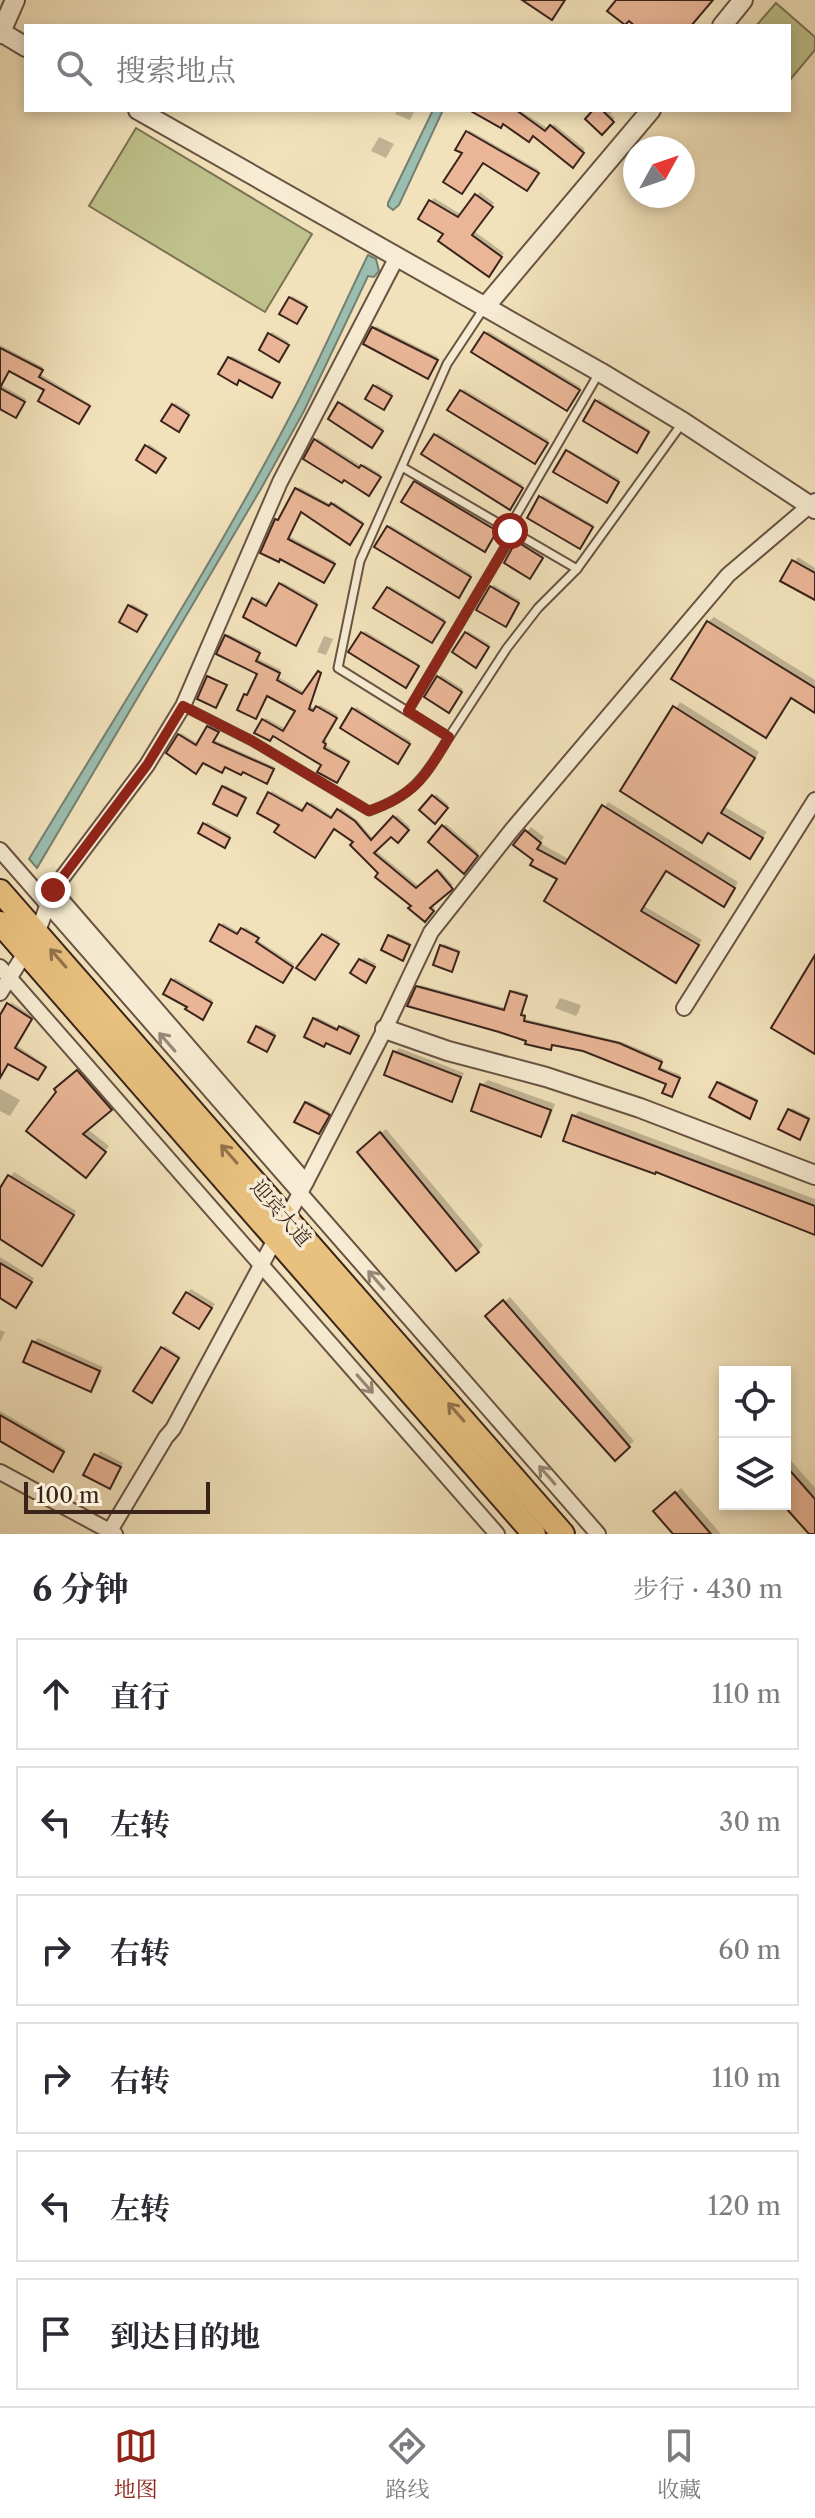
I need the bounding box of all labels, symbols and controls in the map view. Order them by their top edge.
search box [24,24,791,112]
icon: search [52,46,96,90]
text: 搜索地点 [116,52,236,89]
north arrow [623,136,695,208]
route start [492,513,528,549]
route end [35,872,71,908]
one-way arrow [49,949,67,969]
one-way arrow [159,1033,177,1053]
one-way arrow [220,1145,238,1165]
street label: 迎宾大道 [246,1175,316,1251]
one-way arrow [367,1270,385,1290]
map controls [719,1366,791,1510]
button: locate [719,1366,791,1438]
one-way arrow [356,1373,374,1393]
one-way arrow [447,1403,465,1423]
button: layers [719,1438,791,1510]
one-way arrow [538,1466,556,1486]
scale bar [24,1478,210,1514]
text: 100 m [36,1482,99,1509]
text: 6 分钟 [32,1568,129,1610]
text: 步行 · 430 m [633,1573,783,1605]
icon: ahead [34,1672,78,1716]
text: 直行 [110,1678,170,1715]
text: 110 m [712,1678,781,1710]
icon: left [34,1800,78,1844]
text: 左转 [110,1806,170,1843]
text: 30 m [719,1806,781,1838]
icon: right [34,1928,78,1972]
text: 右转 [110,1934,170,1971]
text: 60 m [718,1934,781,1966]
icon: right [34,2056,78,2100]
text: 右转 [110,2062,170,2099]
text: 110 m [712,2062,781,2094]
icon: left [34,2184,78,2228]
text: 左转 [110,2190,170,2227]
text: 120 m [707,2190,781,2222]
icon: arrive [34,2312,78,2356]
text: 到达目的地 [110,2318,260,2355]
tab: 地图 [114,2424,158,2503]
tab: 路线 [385,2424,429,2503]
tab: 收藏 [657,2424,701,2503]

